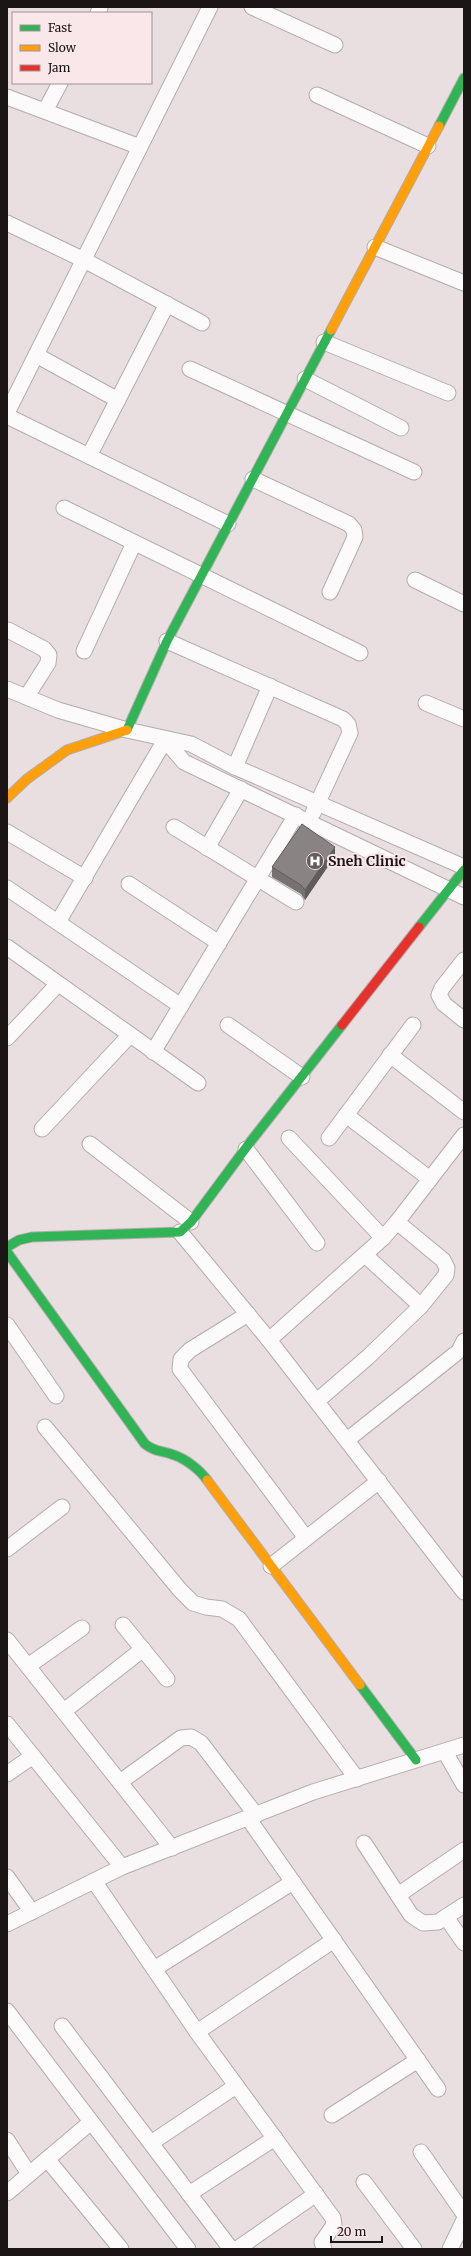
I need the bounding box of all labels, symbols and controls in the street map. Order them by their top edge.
legend [12,12,152,84]
text: Fast [48,20,72,35]
text: Slow [48,40,77,55]
text: Jam [47,60,71,75]
hospital icon: Sneh Clinic [305,851,325,871]
place label: Sneh Clinic [328,852,406,870]
scale bar [331,2218,382,2244]
text: 20 m [337,2224,366,2239]

